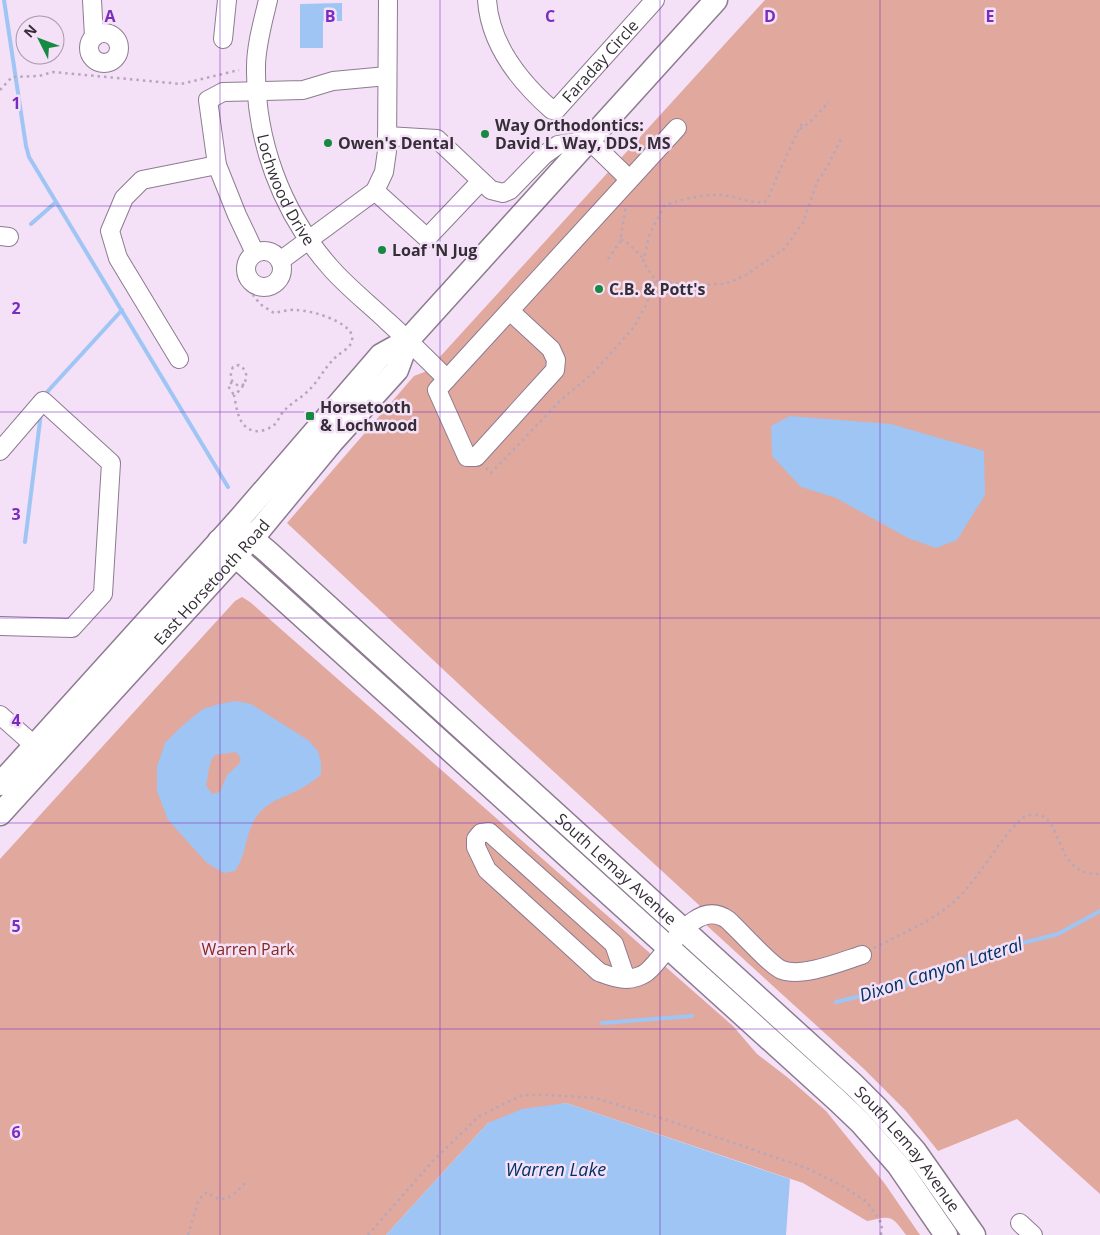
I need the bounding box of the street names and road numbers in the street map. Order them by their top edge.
street label: Faraday Circle [557,15,643,107]
street label: Lochwood Drive [252,132,320,250]
street label: East Horsetooth Road [149,515,275,650]
street label: South Lemay Avenue [551,808,682,930]
street label: South Lemay Avenue [850,1081,965,1216]

